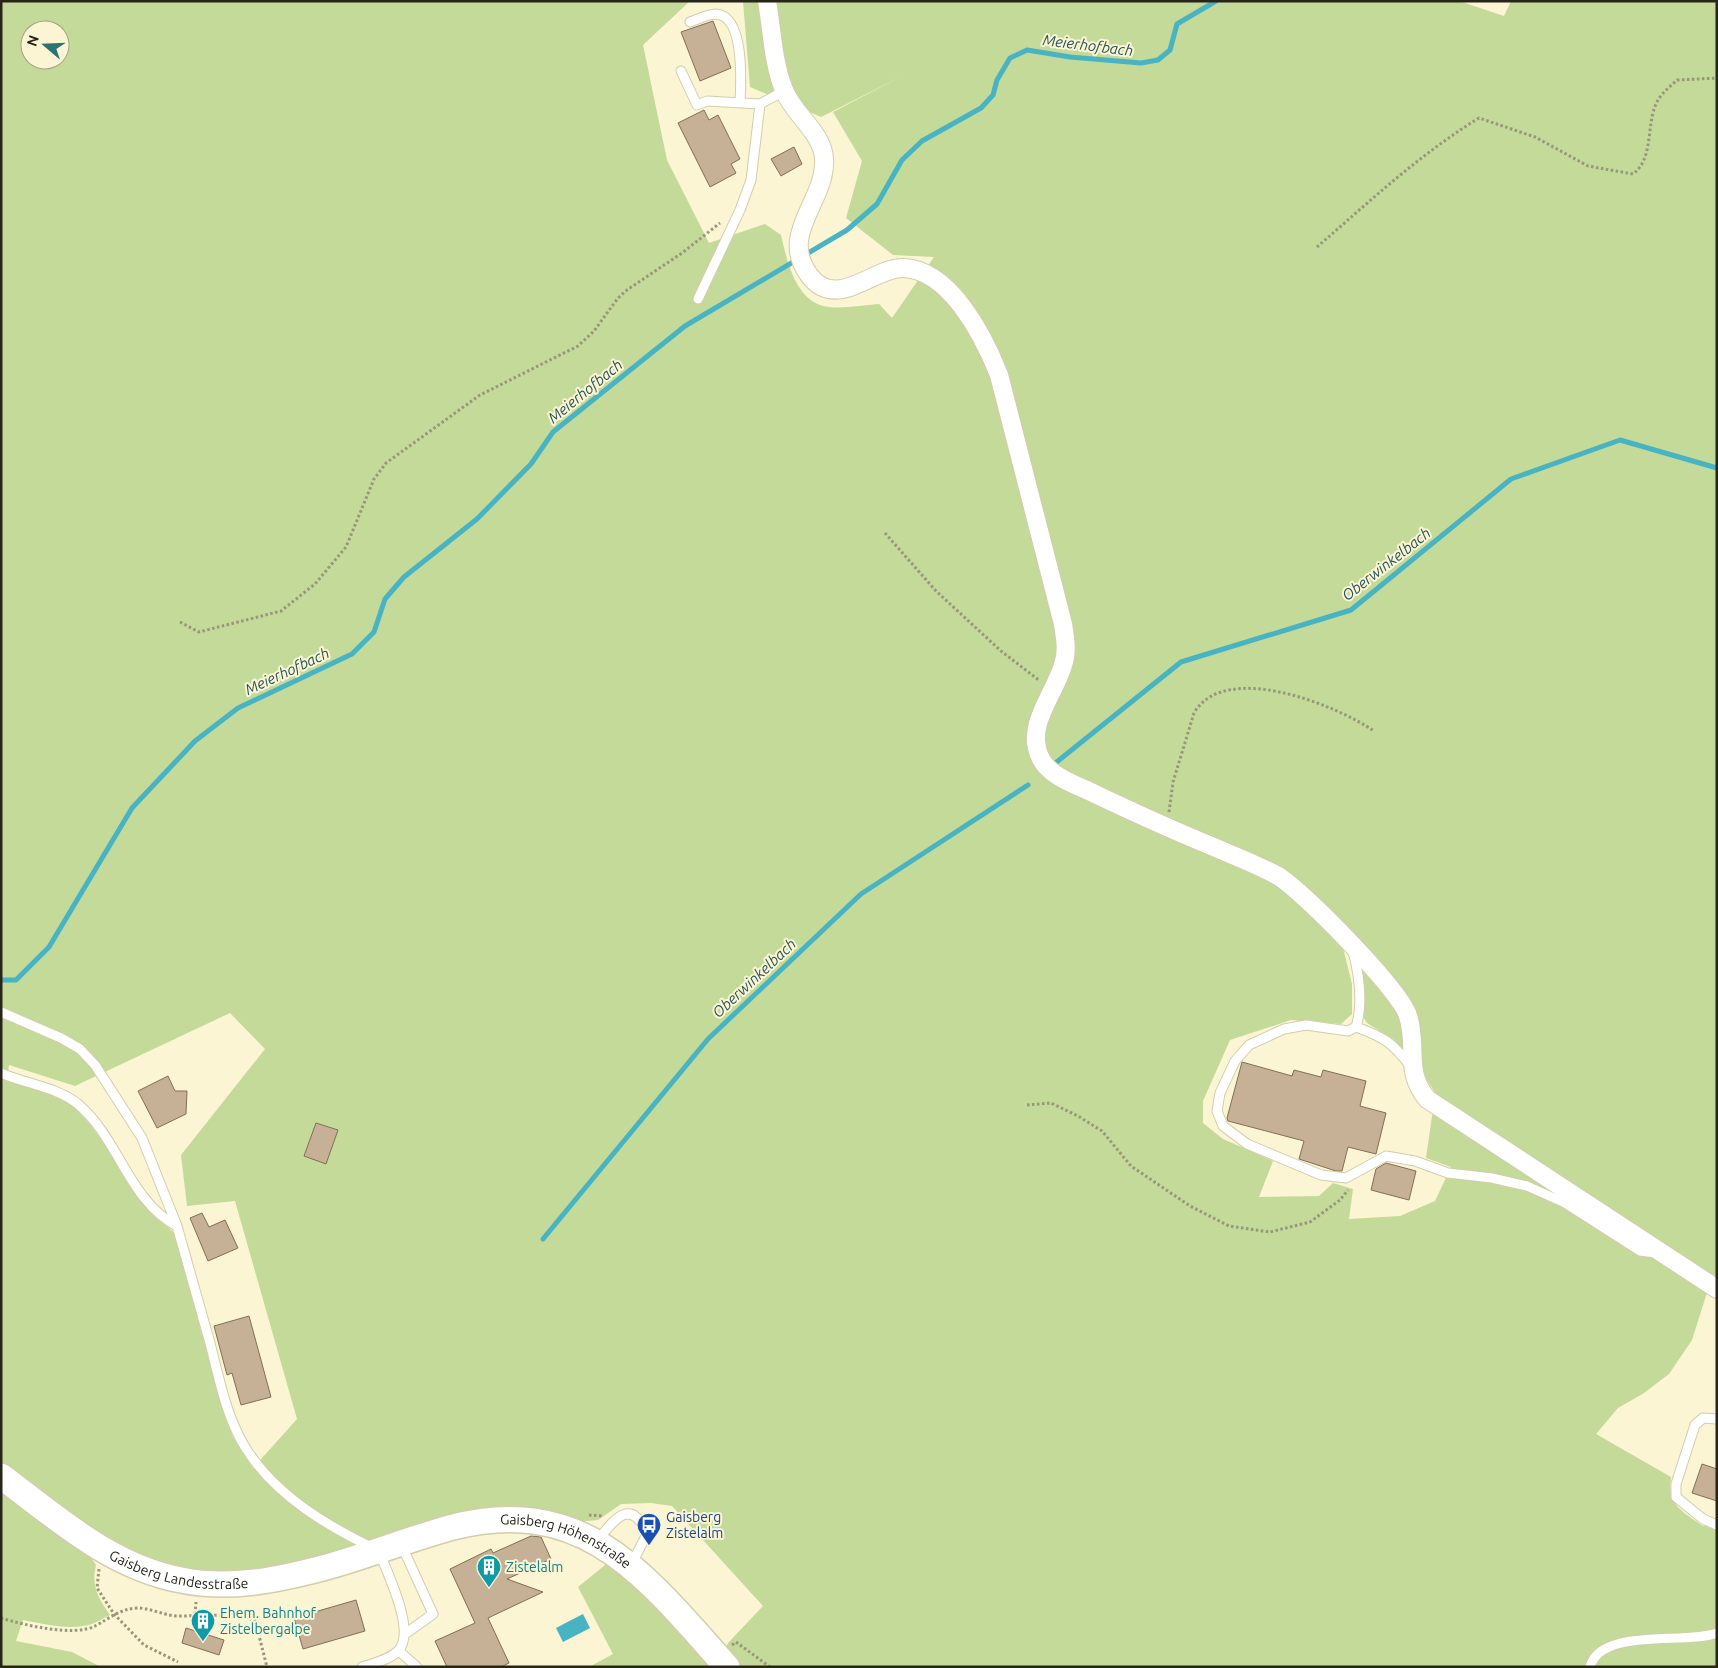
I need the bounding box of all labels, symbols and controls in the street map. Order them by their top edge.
north arrow [20,20,70,70]
water label: Meierhofbach [1042,31,1134,59]
text: N [23,33,42,48]
water label: Meierhofbach [544,356,626,426]
water label: Oberwinkelbach [1338,524,1434,604]
water label: Meierhofbach [242,644,332,698]
water label: Oberwinkelbach [709,935,799,1021]
place label: Gaisberg Zistelalm [666,1509,723,1541]
street label: Gaisberg Höhenstraße [500,1511,634,1572]
bus stop icon: Gaisberg Zistelalm [636,1512,662,1546]
street label: Gaisberg Landesstraße [107,1547,249,1592]
building icon: Zistelalm [476,1554,502,1588]
place label: Zistelalm [506,1559,563,1575]
place label: Ehem. Bahnhof Zistelbergalpe [220,1605,317,1637]
building icon: Ehem. Bahnhof Zistelbergalpe [190,1608,216,1642]

